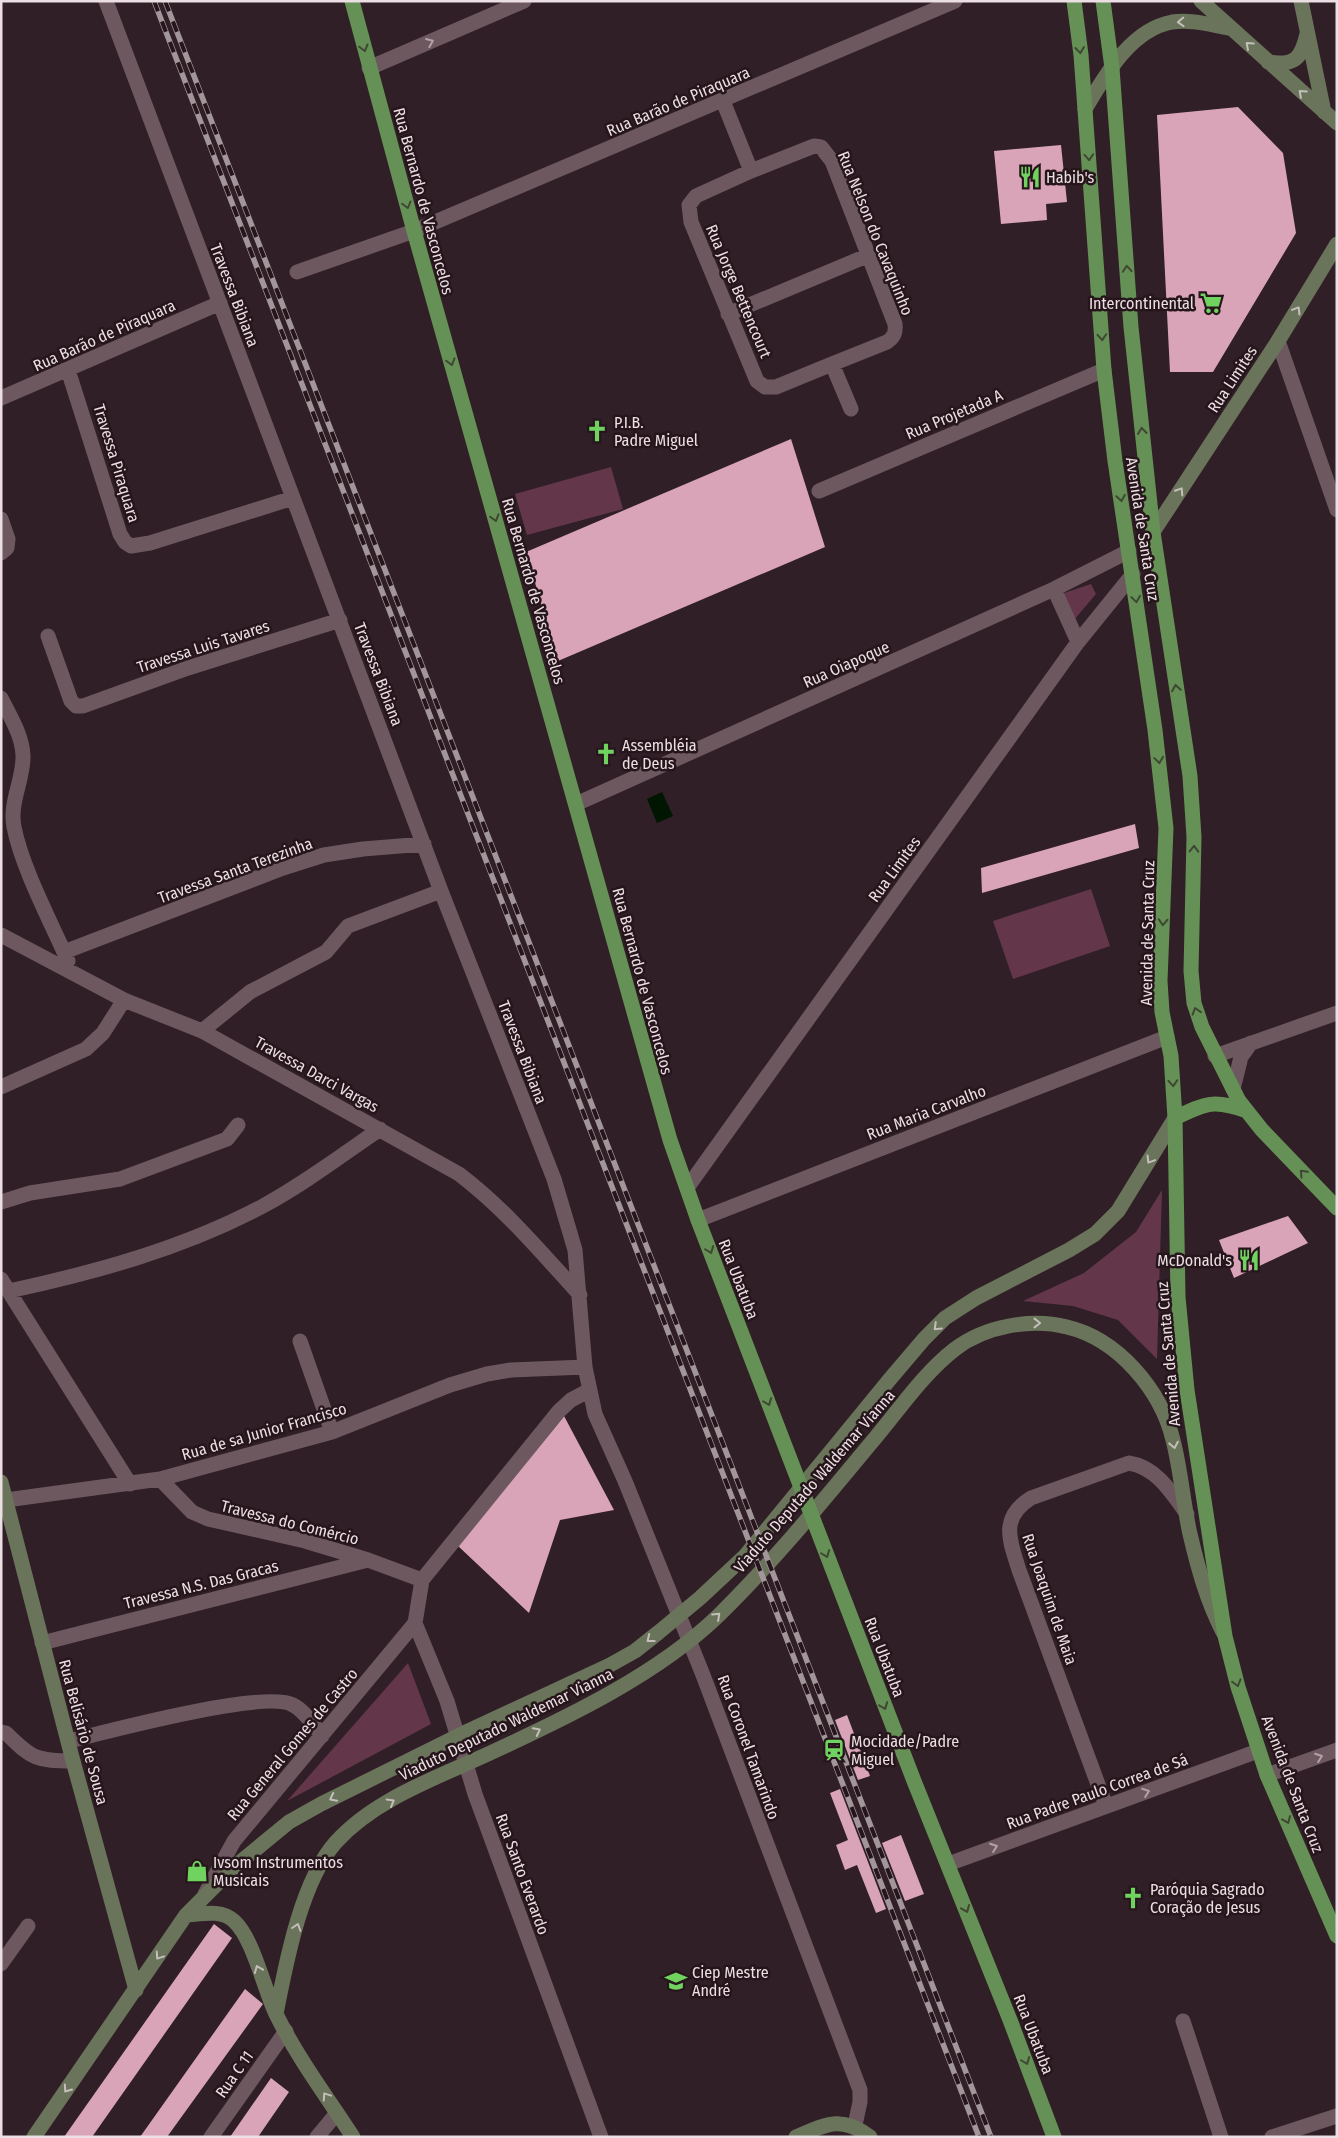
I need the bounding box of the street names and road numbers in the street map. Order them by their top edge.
street label: Rua Barão de Piraquara [604,63,753,140]
street label: Rua Bernardo de Vasconcelos [389,106,458,297]
street label: Rua Nelson do Cavaquinho [834,148,917,318]
street label: Rua Jorge Bettencourt [702,222,776,361]
street label: Travessa Bibiana [206,241,263,350]
street label: Rua Barão de Piraquara [30,295,178,375]
street label: Rua Limites [1204,342,1261,416]
street label: Rua Projetada A [903,385,1006,443]
street label: Travessa Piraquara [90,402,144,525]
street label: Avenida de Santa Cruz [1122,456,1163,602]
street label: Rua Bernardo de Vasconcelos [498,496,569,686]
street label: Travessa Luis Tavares [134,616,272,677]
street label: Travessa Bibiana [350,620,407,729]
street label: Rua Oiapoque [800,637,892,692]
street label: Rua Limites [864,833,924,906]
street label: Travessa Santa Terezinha [155,834,315,907]
street label: Avenida de Santa Cruz [1137,860,1158,1006]
street label: Rua Bernardo de Vasconcelos [608,886,677,1077]
street label: Travessa Bibiana [494,998,551,1107]
street label: Travessa Darci Vargas [251,1032,382,1116]
street label: Rua Maria Carvalho [864,1081,988,1144]
street label: Rua Ubatuba [715,1237,763,1322]
street label: Avenida de Santa Cruz [1153,1281,1184,1427]
street label: Viaduto Deputado Waldemar Vianna [730,1386,899,1577]
street label: Rua de sa Junior Francisco [179,1399,349,1464]
street label: Travessa do Comércio [219,1496,361,1549]
street label: Rua Joaquim de Maia [1018,1531,1081,1667]
street label: Travessa N.S. Das Gracas [122,1556,281,1613]
street label: Rua Ubatuba [861,1615,909,1700]
street label: Rua Belisário de Sousa [55,1657,112,1807]
street label: Rua General Gomes de Castro [223,1664,362,1824]
street label: Viaduto Deputado Waldemar Vianna [396,1664,617,1785]
street label: Rua Coronel Tamarindo [714,1672,784,1822]
street label: Avenida de Santa Cruz [1258,1713,1327,1855]
street label: Rua Padre Paulo Correa de Sá [1004,1750,1191,1833]
street label: Rua Santo Everardo [492,1811,553,1937]
street label: Rua Ubatuba [1010,1992,1058,2077]
street label: Rua C 11 [211,2047,257,2101]

